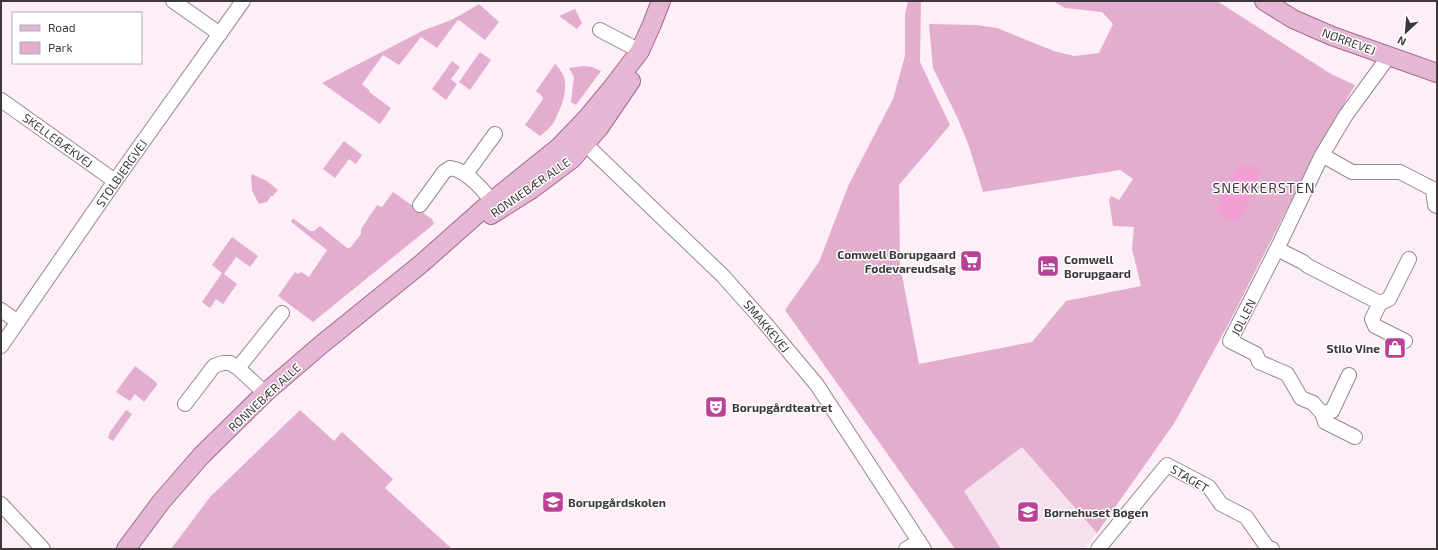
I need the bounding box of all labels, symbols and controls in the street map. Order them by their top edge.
legend [12,12,142,64]
north arrow [1386,12,1426,52]
text: Road [48,20,76,34]
street label: NØRREVEJ [1320,25,1378,57]
text: N [1395,34,1408,49]
text: Park [48,40,73,54]
street label: SKELLEBÆKVEJ [20,110,96,170]
street label: STOLBJERGVEJ [93,137,149,209]
street label: RØNNEBÆR ALLE [488,154,573,220]
district label: SNEKKERSTEN [1212,179,1316,196]
place label: Comwell Borupgaard Fødevareudsalg [837,247,956,275]
supermarket icon: Comwell Borupgaard Fødevareudsalg [958,248,984,274]
place label: Comwell Borupgaard [1064,252,1131,280]
hotel icon: Comwell Borupgaard [1035,253,1061,279]
street label: JOLLEN [1228,296,1258,338]
street label: SMAKKEVEJ [741,297,793,355]
shop icon: Stilo Vine [1382,335,1408,361]
place label: Stilo Vine [1326,341,1380,355]
street label: RØNNEBÆR ALLE [225,360,303,434]
theatre icon: Borupgårdteatret [703,394,729,420]
place label: Borupgårdteatret [732,400,832,414]
street label: STAGET [1169,461,1211,495]
school or university icon: Borupgårdskolen [540,489,566,515]
place label: Borupgårdskolen [568,495,666,509]
school or university icon: Børnehuset Bøgen [1015,499,1041,525]
place label: Børnehuset Bøgen [1044,505,1149,519]

